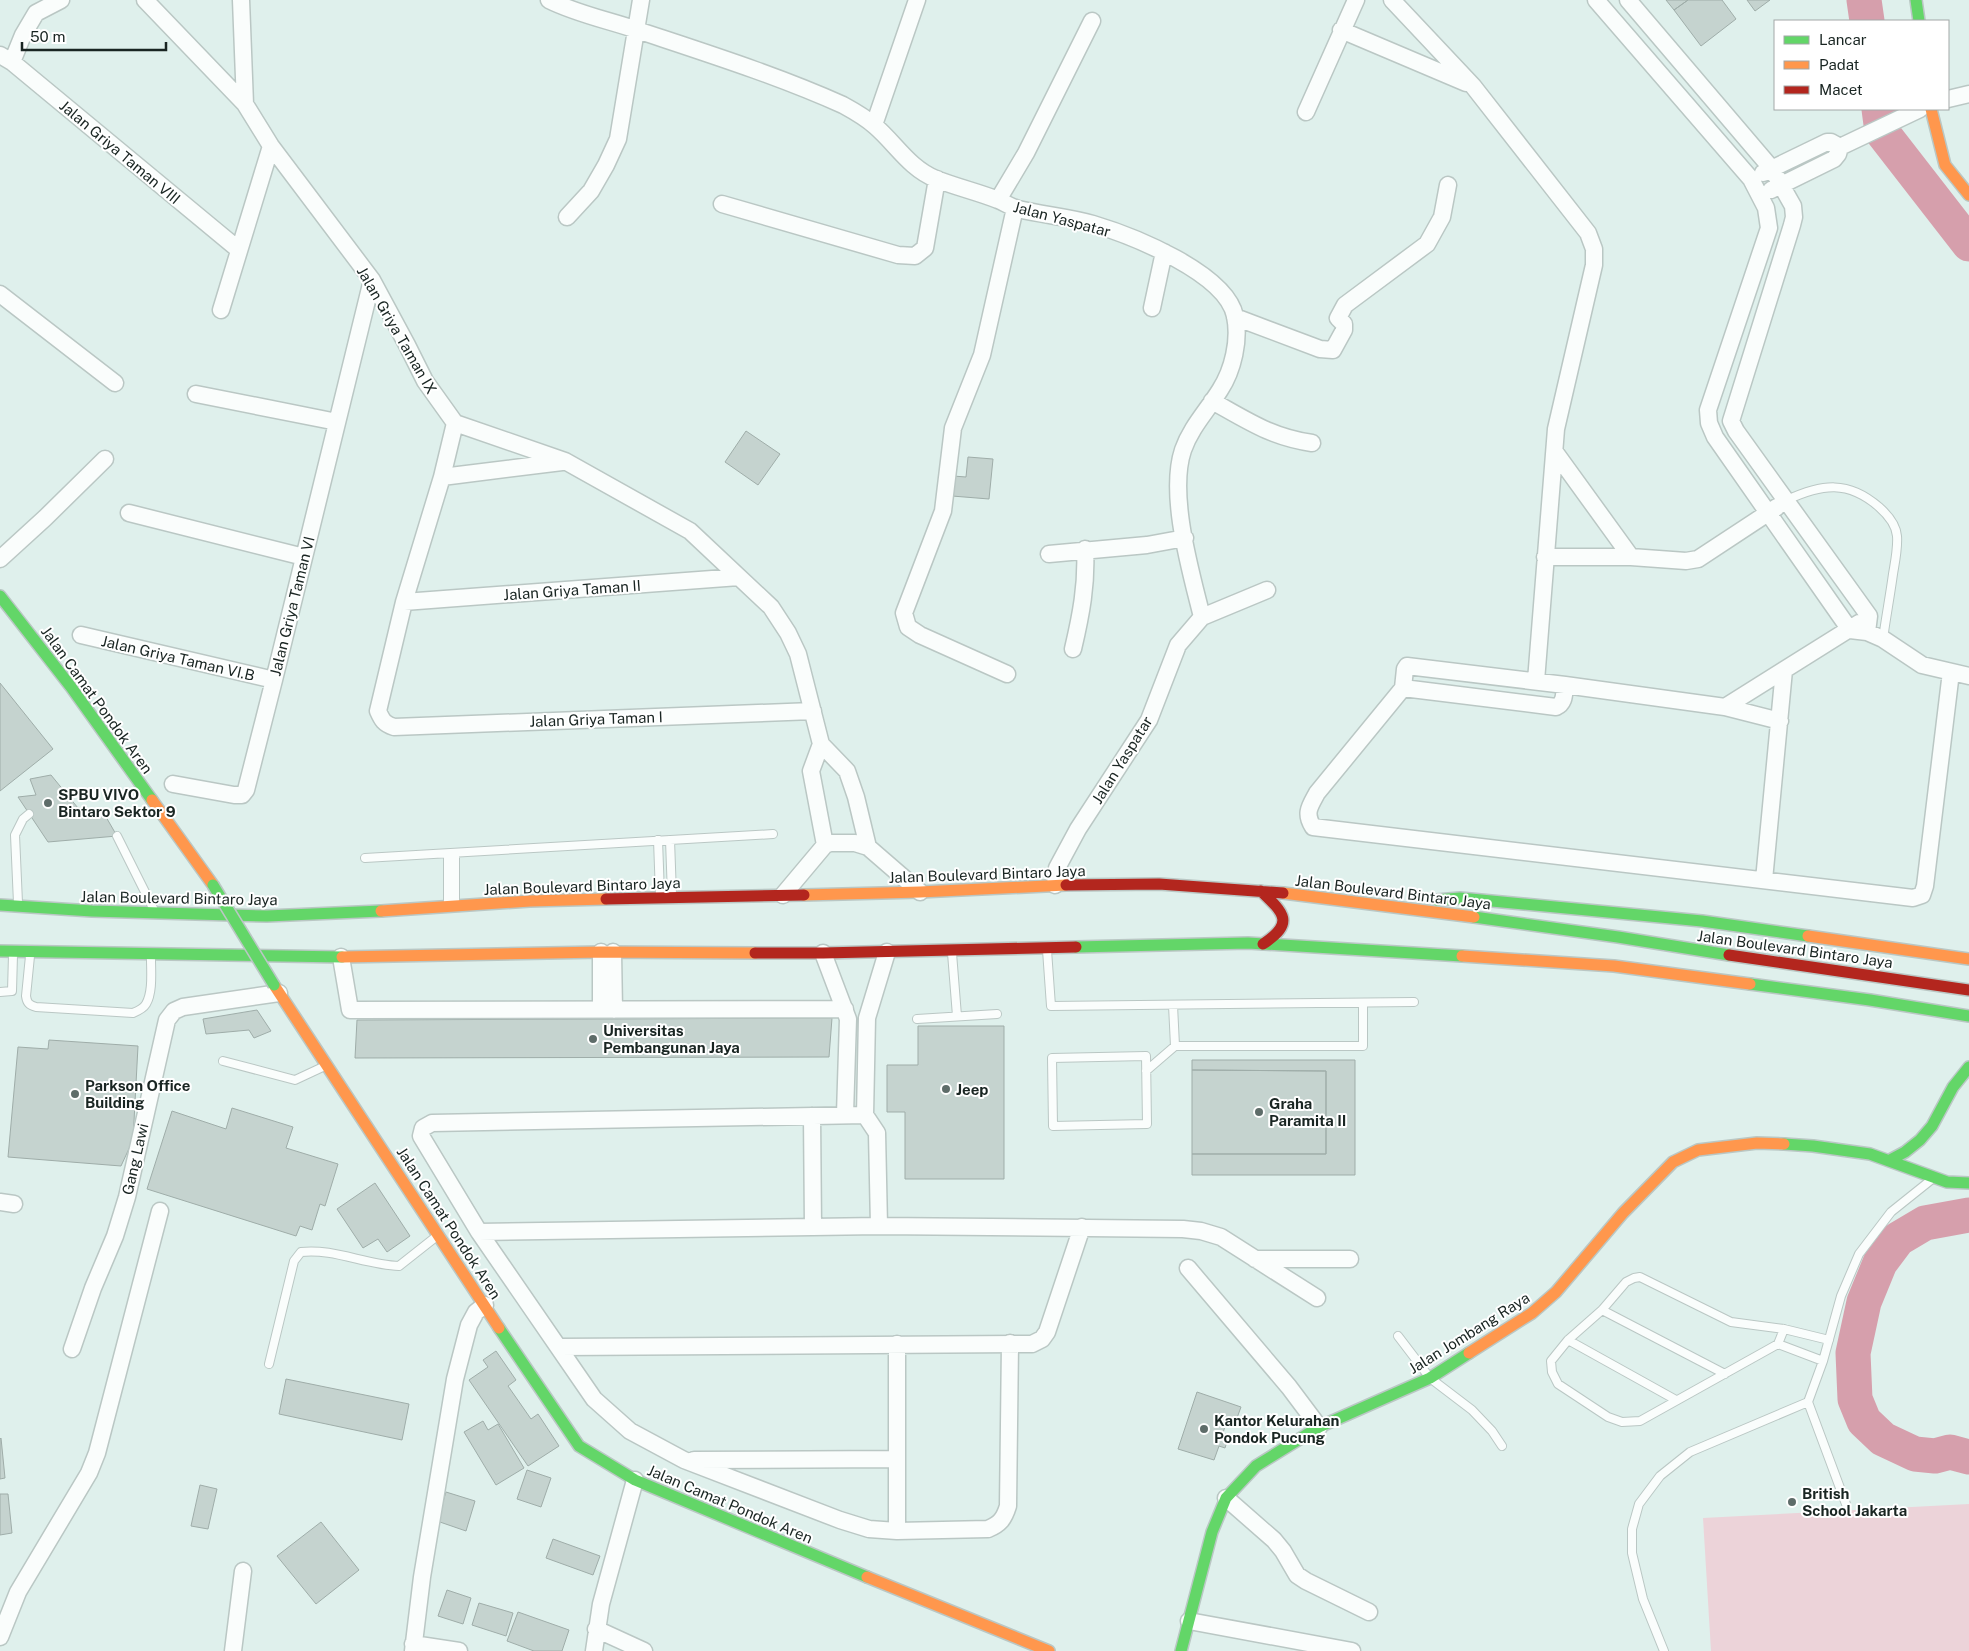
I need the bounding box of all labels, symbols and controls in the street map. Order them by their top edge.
scale bar [22,20,166,52]
legend [1774,20,1949,110]
text: 50 m [30,28,65,45]
text: Lancar [1819,31,1867,48]
text: Padat [1819,56,1860,73]
text: Macet [1819,81,1863,98]
street label: Jalan Griya Taman VIII [56,97,184,207]
street label: Jalan Yaspatar [1012,198,1113,240]
street label: Jalan Griya Taman IX [354,263,440,397]
street label: Jalan Griya Taman VI [266,534,318,678]
street label: Jalan Griya Taman II [503,577,641,603]
street label: Jalan Camat Pondok Aren [38,623,156,777]
street label: Jalan Griya Taman VI.B [100,632,256,684]
street label: Jalan Griya Taman I [529,708,663,730]
street label: Jalan Yaspatar [1088,713,1156,807]
place label: SPBU VIVO Bintaro Sektor 9 [58,786,176,820]
marker: SPBU VIVO Bintaro Sektor 9 [42,797,54,809]
street label: Jalan Boulevard Bintaro Jaya [888,862,1086,886]
street label: Jalan Boulevard Bintaro Jaya [1294,872,1492,912]
street label: Jalan Boulevard Bintaro Jaya [483,874,681,898]
street label: Jalan Boulevard Bintaro Jaya [80,888,278,908]
street label: Jalan Boulevard Bintaro Jaya [1696,927,1894,971]
place label: Universitas Pembangunan Jaya [603,1022,740,1056]
marker: Universitas Pembangunan Jaya [587,1033,599,1045]
place label: Parkson Office Building [85,1077,190,1111]
place label: Jeep [956,1081,988,1098]
marker: Jeep [940,1083,952,1095]
marker: Parkson Office Building [69,1088,81,1100]
place label: Graha Paramita II [1269,1095,1346,1129]
marker: Graha Paramita II [1253,1106,1265,1118]
street label: Gang Lawi [119,1122,151,1196]
street label: Jalan Camat Pondok Aren [393,1144,505,1302]
street label: Jalan Jombang Raya [1405,1289,1533,1377]
place label: Kantor Kelurahan Pondok Pucung [1214,1412,1339,1446]
marker: Kantor Kelurahan Pondok Pucung [1198,1423,1210,1435]
street label: Jalan Camat Pondok Aren [645,1461,815,1547]
place label: British School Jakarta [1802,1485,1907,1519]
marker: British School Jakarta [1786,1496,1798,1508]

